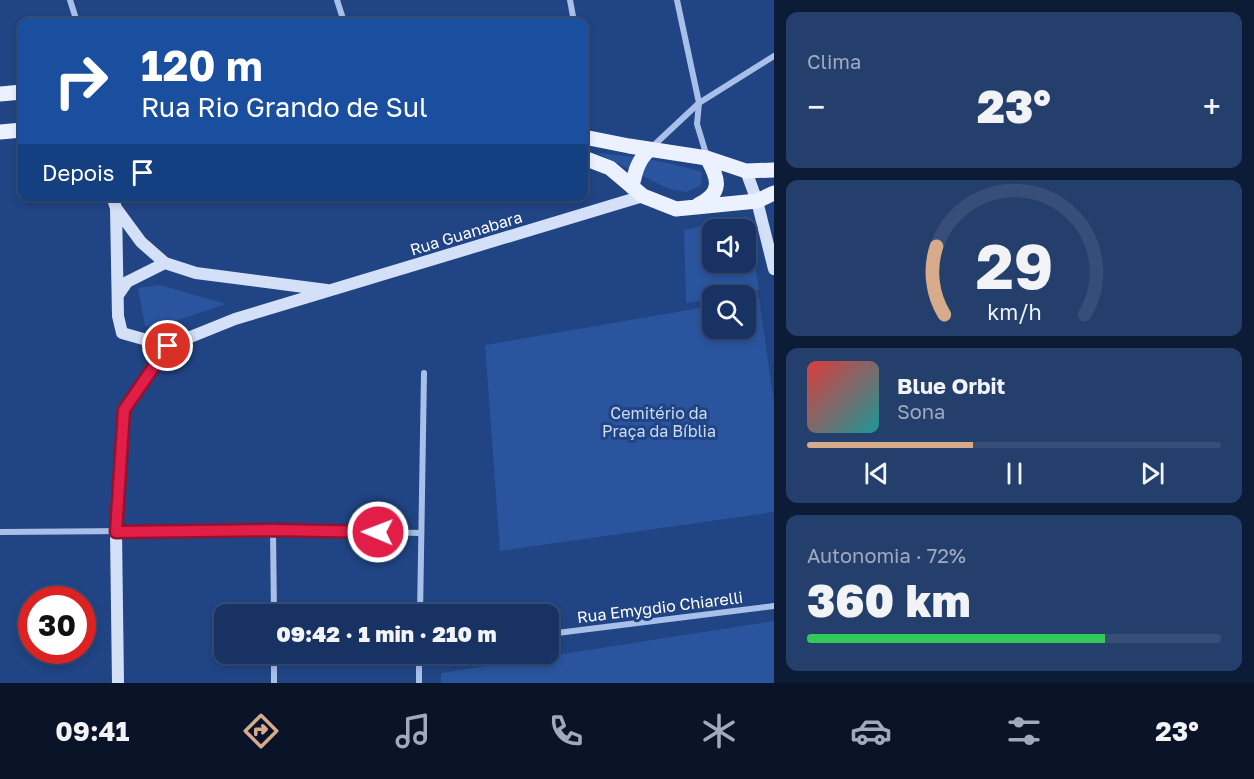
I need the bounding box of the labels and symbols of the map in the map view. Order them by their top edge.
street label: Rua Guanabara [408,206,524,260]
pin [142,320,193,371]
park label: Cemitério da Praça da Bíblia [602,403,716,441]
position arrow [346,500,410,564]
speed limit sign: 30 [18,586,96,664]
street label: Rua Emygdio Chiarelli [576,587,744,627]

